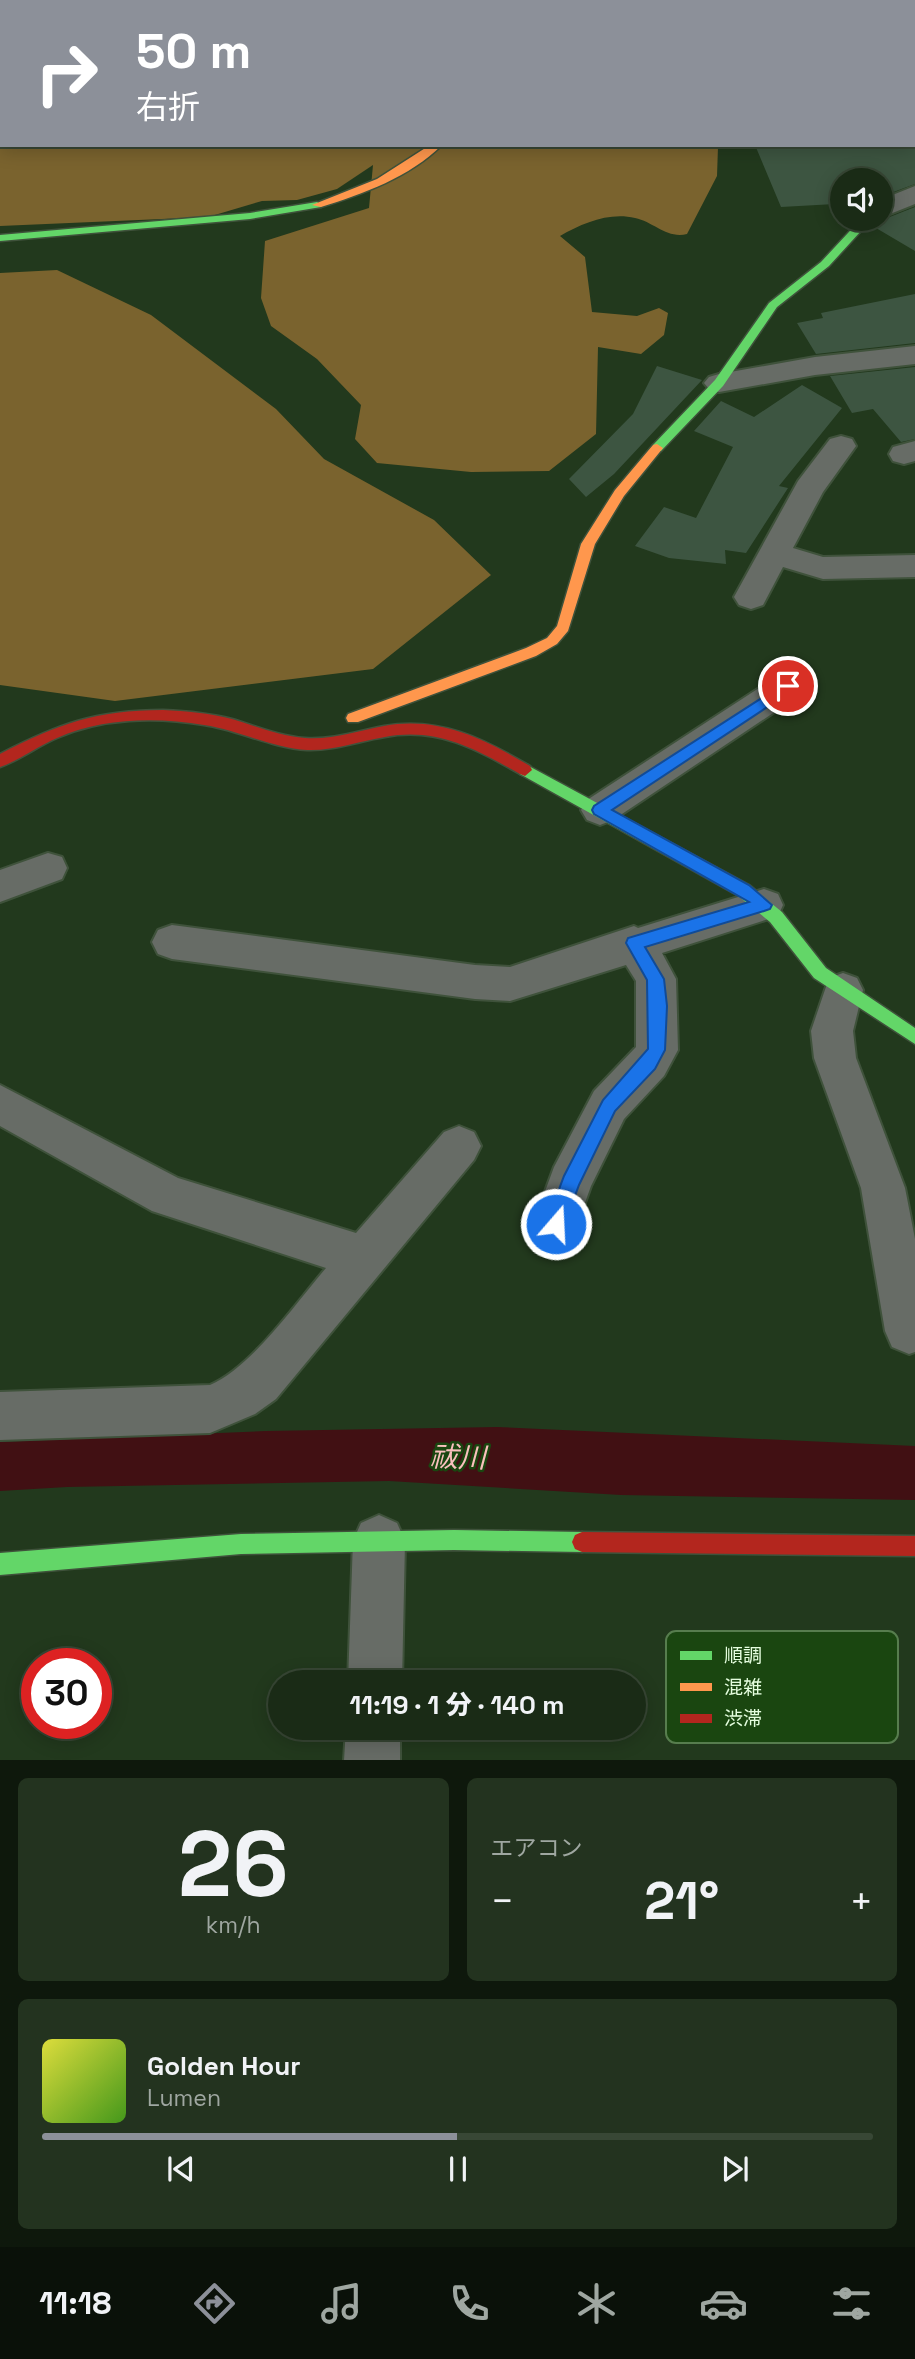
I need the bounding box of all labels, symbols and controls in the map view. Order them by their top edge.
text: 50 m [136,20,251,82]
icon: right [21,28,112,119]
text: 右折 [136,87,200,127]
map controls [830,168,893,231]
button: sound [830,168,893,231]
pin [758,656,818,716]
icon: arrive [769,667,807,705]
position arrow [519,1187,593,1261]
water label: 祓川 [430,1439,489,1476]
legend [666,1631,898,1743]
text: 順調 [724,1643,762,1668]
speed limit sign: 30 [21,1648,112,1739]
text: 混雑 [724,1675,762,1700]
text: 11:19 · 1 分 · 140 m [349,1688,565,1722]
text: 渋滞 [724,1706,762,1731]
text: 26 [178,1806,288,1923]
text: エアコン [491,1833,583,1863]
text: 21° [644,1868,719,1934]
text: − [491,1877,514,1925]
text: + [849,1877,873,1925]
text: km/h [206,1910,261,1940]
text: Golden Hour [147,2049,301,2083]
text: Lumen [147,2083,221,2113]
icon: previous [162,2150,200,2188]
icon: pause [439,2150,477,2188]
icon: next [716,2150,754,2188]
icon: directions [190,2279,239,2328]
icon: music [317,2279,366,2328]
icon: phone [445,2279,494,2328]
icon: climate [572,2279,621,2328]
icon: car [699,2279,748,2328]
icon: filters [827,2279,876,2328]
text: 11:18 [39,2283,111,2323]

